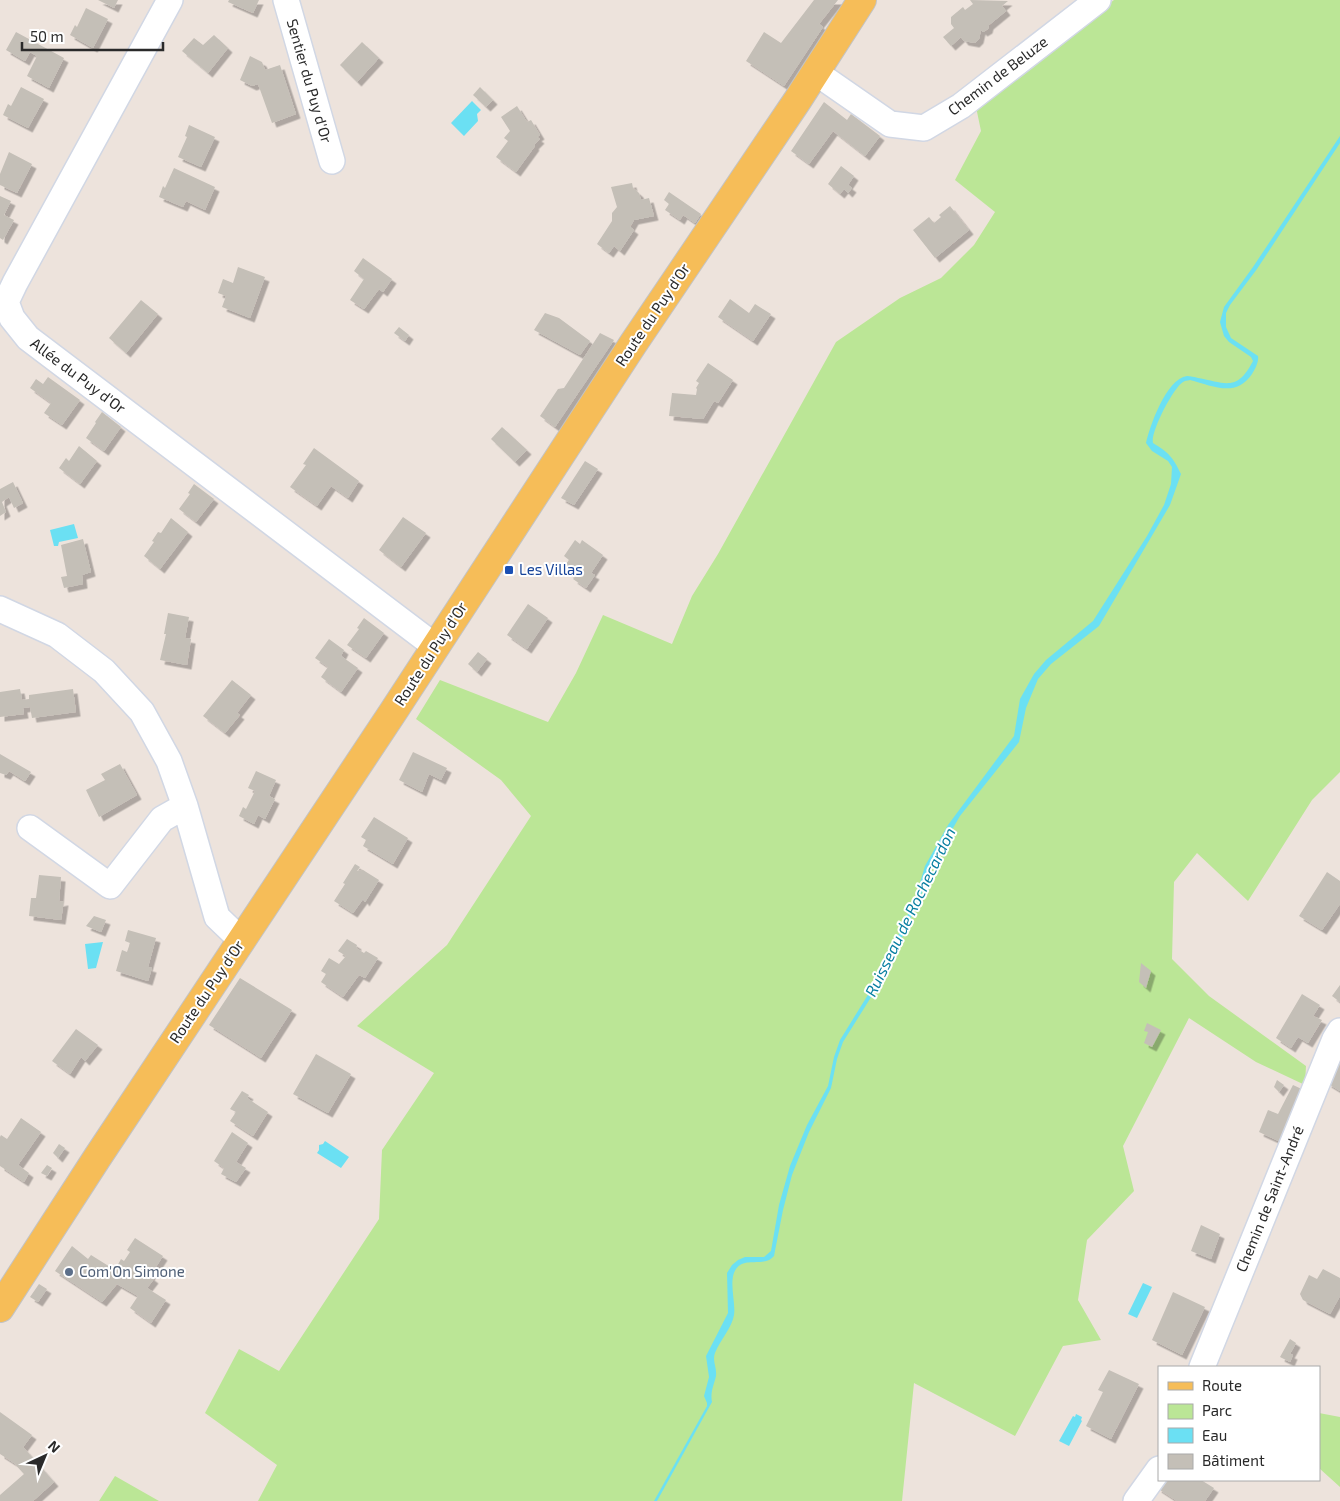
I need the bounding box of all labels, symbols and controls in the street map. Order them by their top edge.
street label: Sentier du Puy d'Or [284,17,336,145]
scale bar [22,20,164,52]
text: 50 m [30,27,64,45]
street label: Chemin de Beluze [944,32,1051,119]
street label: Route du Puy d'Or [611,260,693,369]
street label: Allée du Puy d'Or [28,334,130,417]
place label: Les Villas [519,560,583,578]
marker: Les Villas [503,564,515,576]
street label: Route du Puy d'Or [390,598,470,709]
water label: Ruisseau de Rochecardon [860,824,959,999]
street label: Route du Puy d'Or [165,937,247,1046]
street label: Chemin de Saint-André [1231,1123,1307,1274]
place label: Com'On Simone [79,1262,185,1280]
marker: Com'On Simone [63,1266,75,1278]
legend [1158,1366,1320,1481]
text: Route [1202,1376,1242,1394]
text: Parc [1202,1401,1232,1419]
text: Eau [1202,1426,1227,1444]
north arrow [20,1431,70,1481]
text: N [45,1437,64,1456]
text: Bâtiment [1202,1451,1265,1469]

